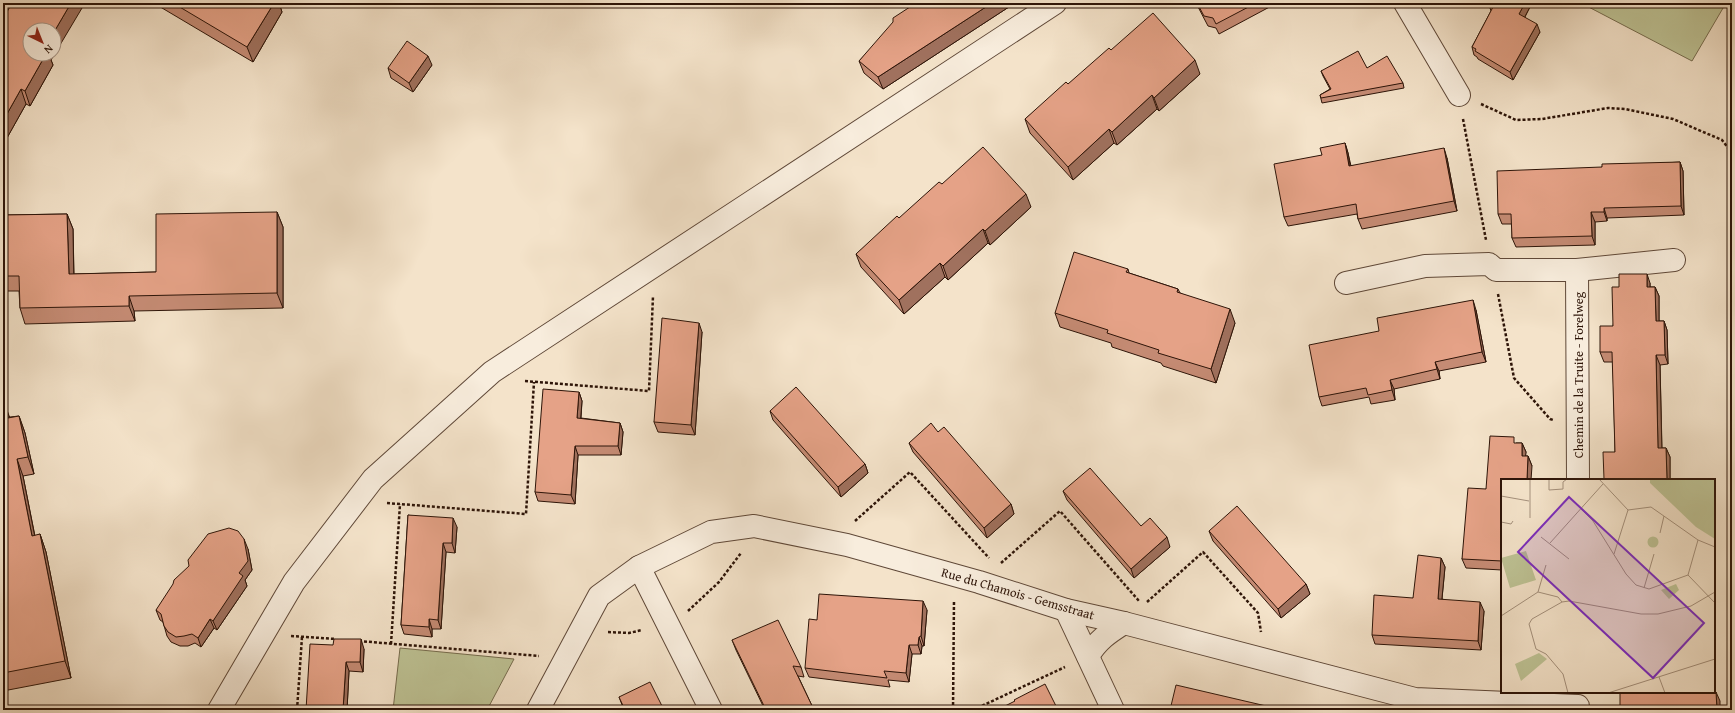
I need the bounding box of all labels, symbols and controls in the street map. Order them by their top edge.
north arrow [22,22,62,62]
text: N [40,41,57,58]
street label: Chemin de la Truite - Forelweg [1569,291,1588,458]
inset map [1501,479,1715,693]
street label: Rue du Chamois - Gemsstraat [939,563,1097,625]

